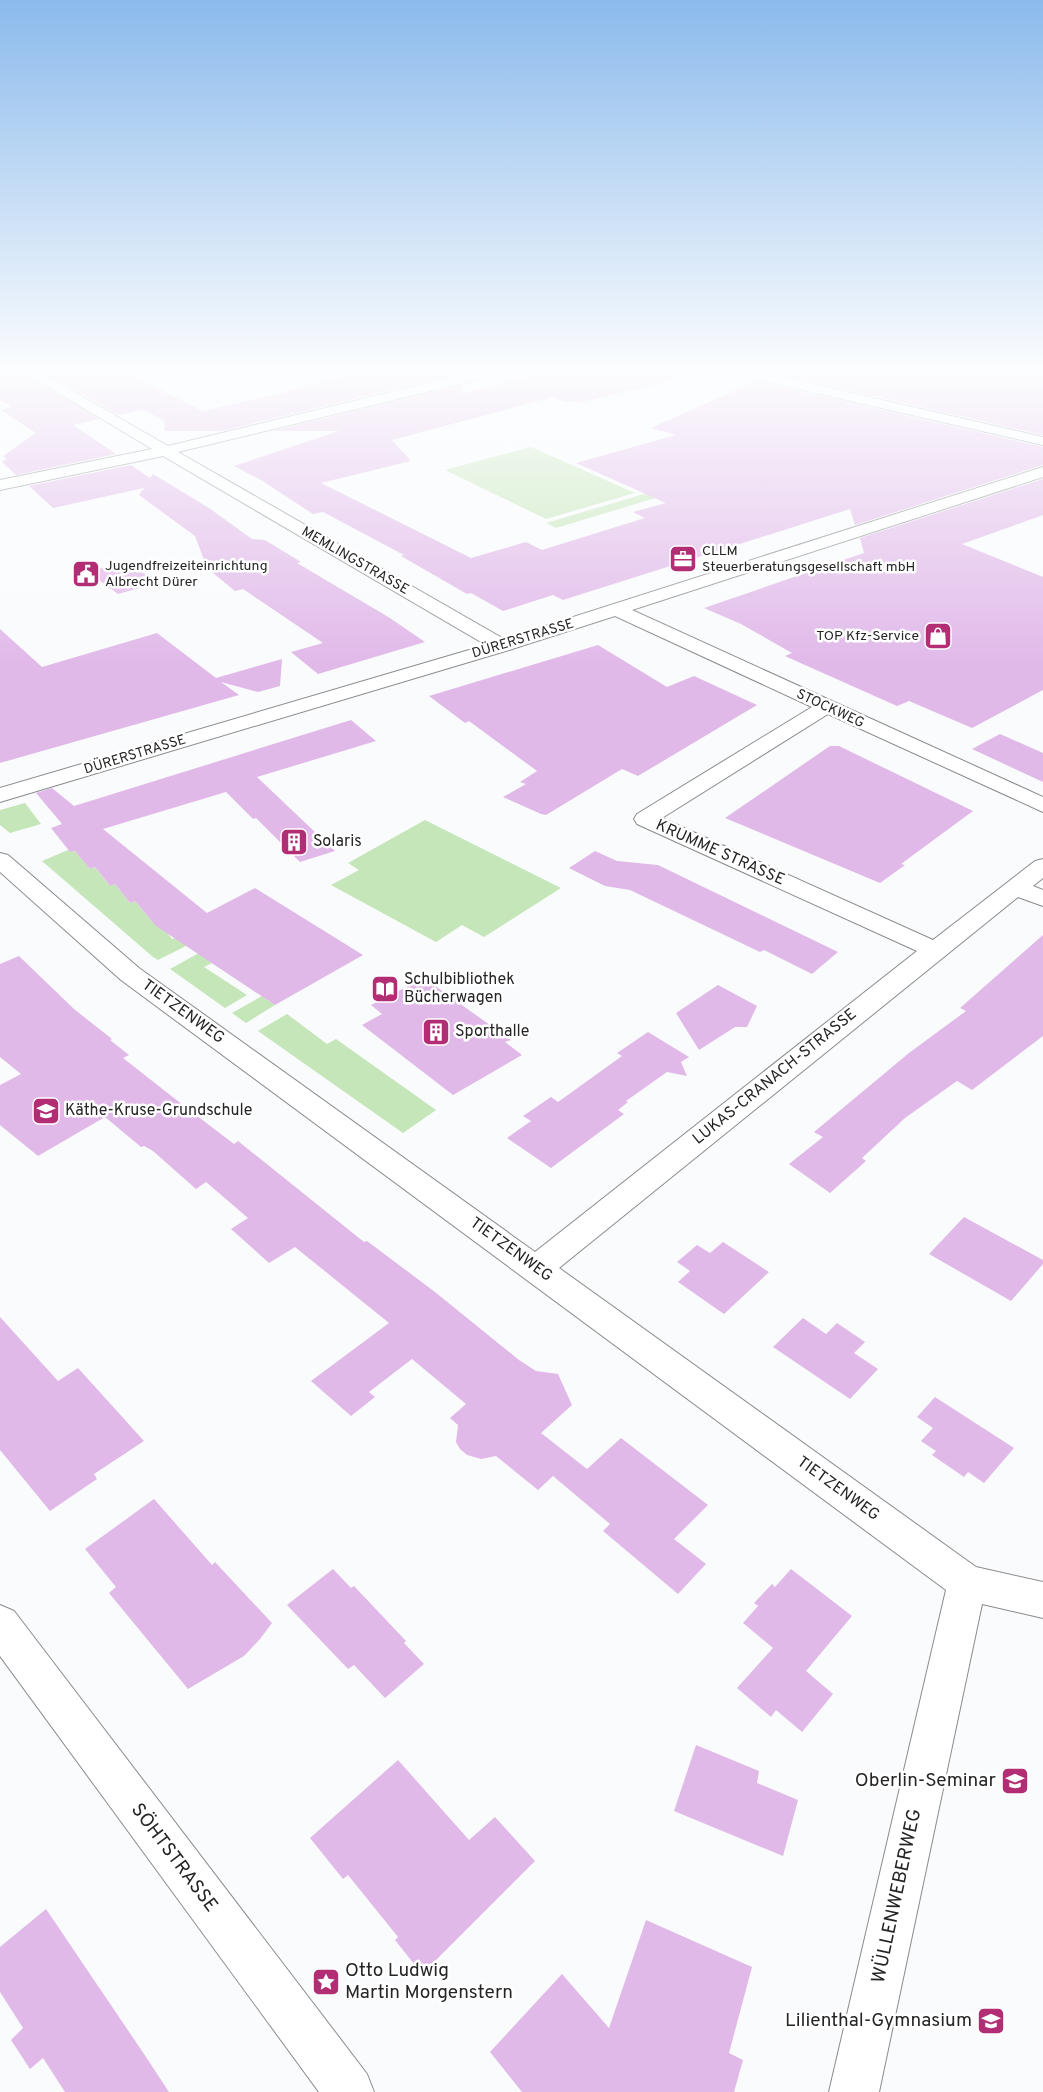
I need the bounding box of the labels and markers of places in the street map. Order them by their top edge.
place label: CLLM Steuerberatungsgesellschaft mbH [702,543,915,576]
office icon: CLLM Steuerberatungsgesellschaft mbH [668,544,698,574]
place label: Jugendfreizeiteinrichtung Albrecht Dürer [105,558,268,591]
public building icon: Jugendfreizeiteinrichtung Albrecht Dürer [71,559,101,589]
shop icon: TOP Kfz-Service [923,621,953,651]
place label: TOP Kfz-Service [816,628,919,645]
building icon: Solaris [279,827,309,857]
place label: Solaris [313,832,362,852]
place label: Schulbibliothek Bücherwagen [404,970,515,1008]
library icon: Schulbibliothek Bücherwagen [370,974,400,1004]
building icon: Sporthalle [421,1017,451,1047]
place label: Sporthalle [455,1022,529,1042]
school or university icon: Käthe-Kruse-Grundschule [31,1096,61,1126]
place label: Käthe-Kruse-Grundschule [65,1101,252,1121]
school or university icon: Oberlin-Seminar [1000,1766,1030,1796]
place label: Oberlin-Seminar [855,1769,997,1793]
place label: Otto Ludwig Martin Morgenstern [345,1959,513,2005]
place icon: Otto Ludwig Martin Morgenstern [311,1967,341,1997]
school or university icon: Lilienthal-Gymnasium [976,2006,1006,2036]
place label: Lilienthal-Gymnasium [785,2009,972,2033]

